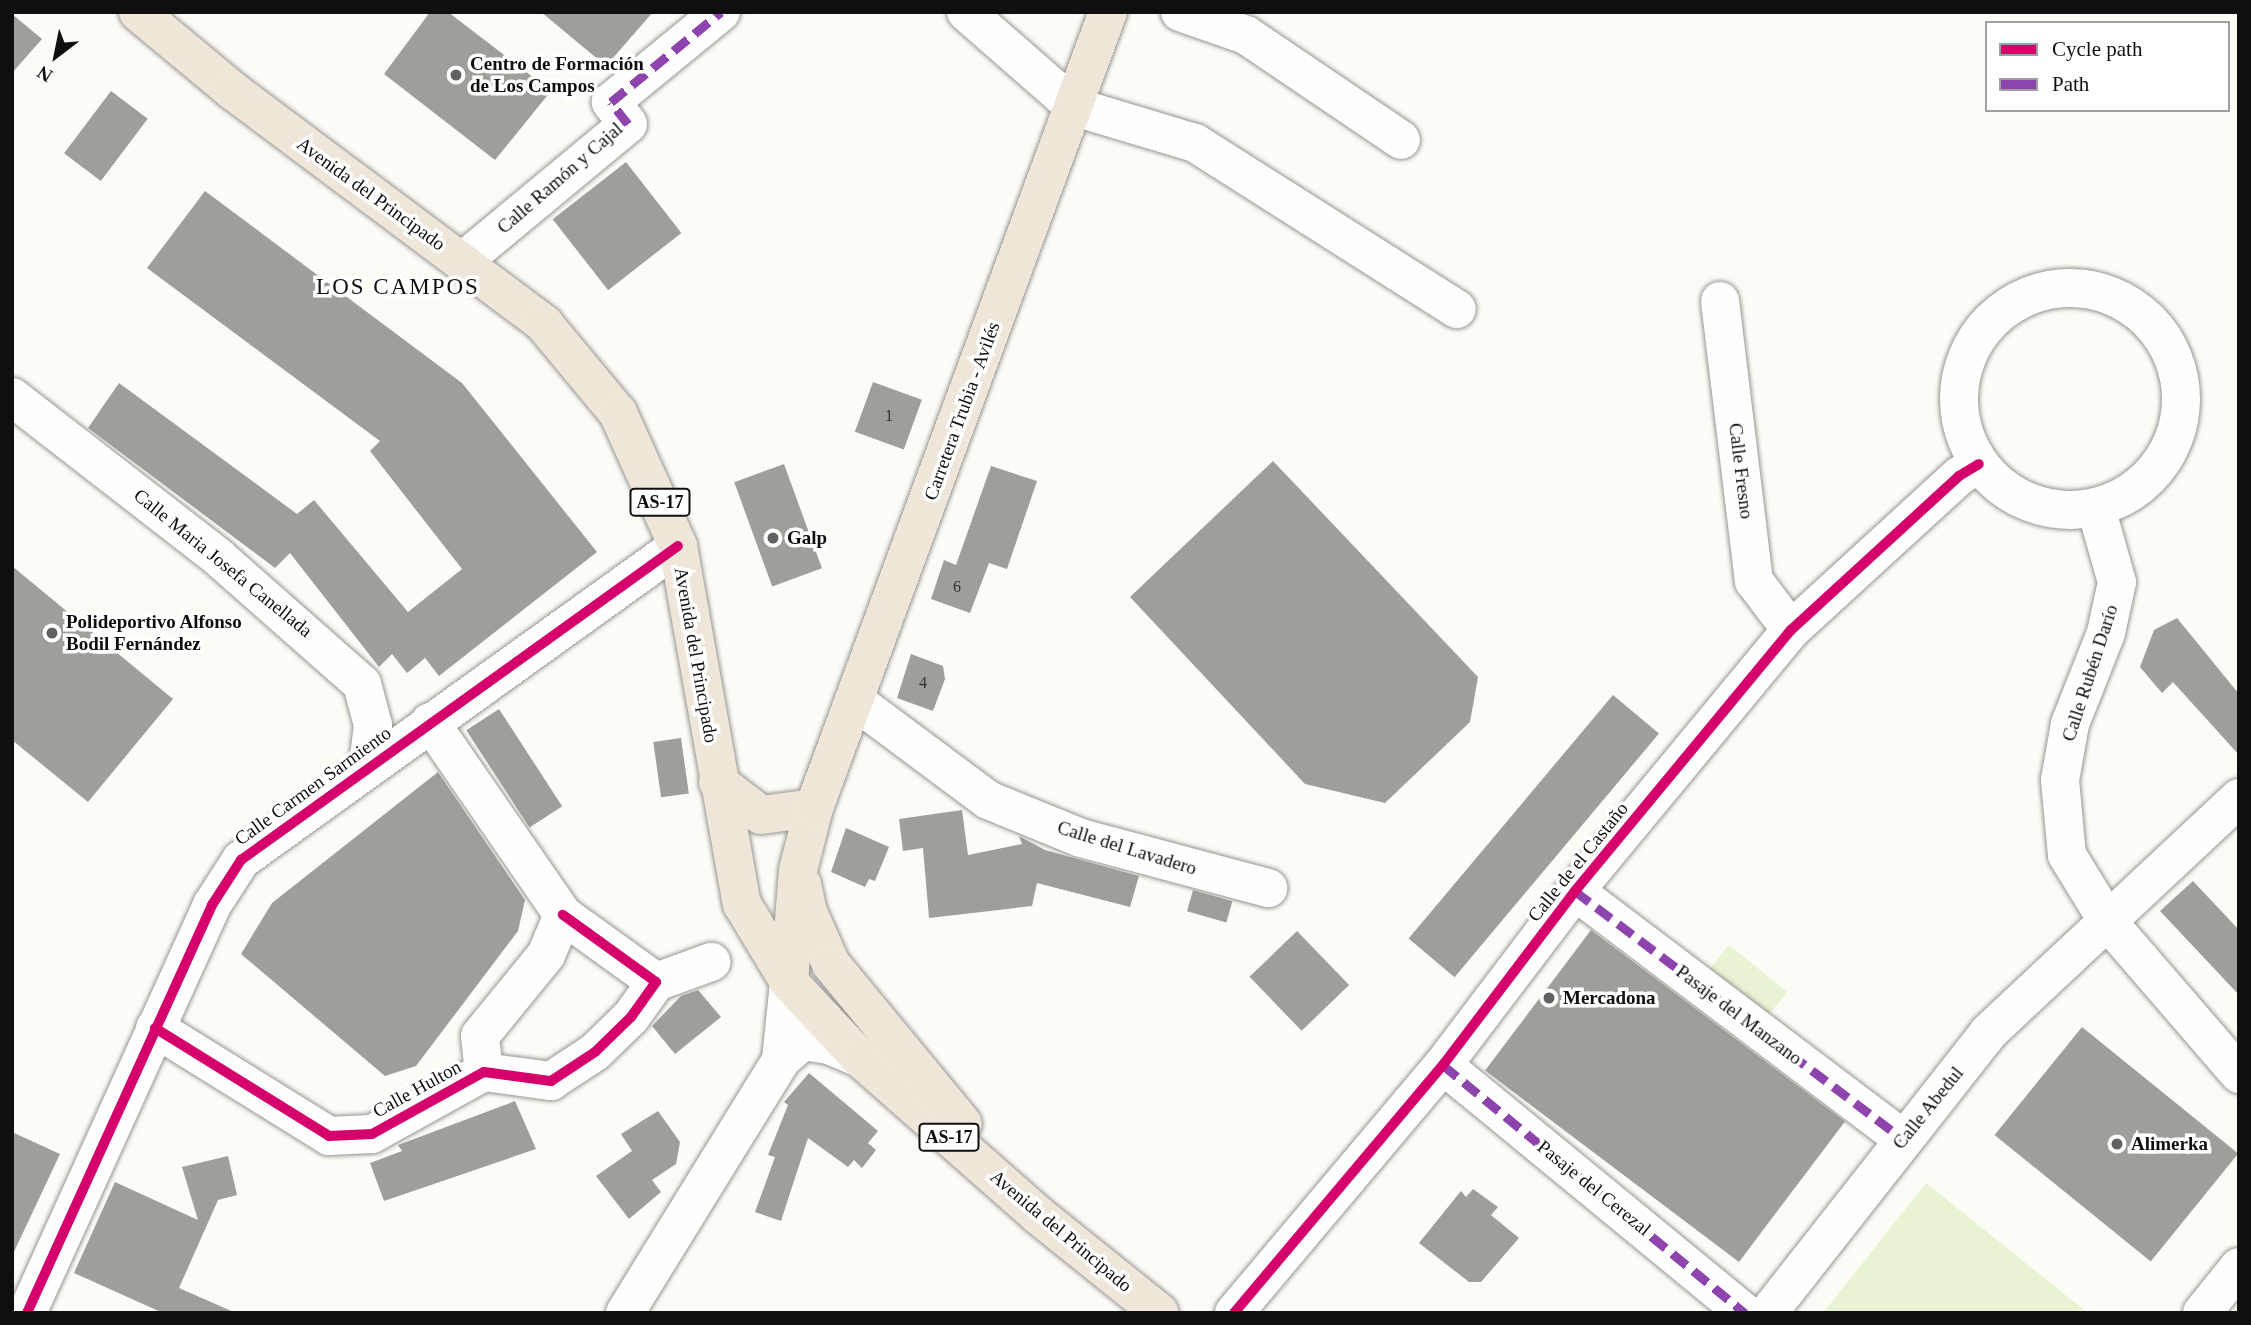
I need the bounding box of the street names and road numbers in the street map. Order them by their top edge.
street label: Calle Ramón y Cajal [493,117,627,239]
street label: Avenida del Principado [292,132,450,256]
street label: Carretera Trubia - Avilés [919,318,1005,504]
street label: Calle Fresno [1724,422,1758,520]
street label: Calle Maria Josefa Canellada [129,484,317,642]
road number: AS-17 [628,488,692,516]
street label: Avenida del Principado [669,565,723,745]
street label: Calle Rubén Darío [2057,602,2123,744]
street label: Calle Carmen Sarmiento [230,722,396,850]
street label: Calle de el Castaño [1523,798,1633,926]
street label: Calle del Lavadero [1055,816,1199,880]
street label: Pasaje del Manzano [1671,960,1807,1070]
street label: Calle Hulton [369,1055,465,1123]
street label: Calle Abedul [1887,1062,1969,1154]
road number: AS-17 [918,1122,981,1152]
street label: Pasaje del Cerezal [1533,1135,1655,1241]
street label: Avenida del Principado [985,1165,1137,1297]

